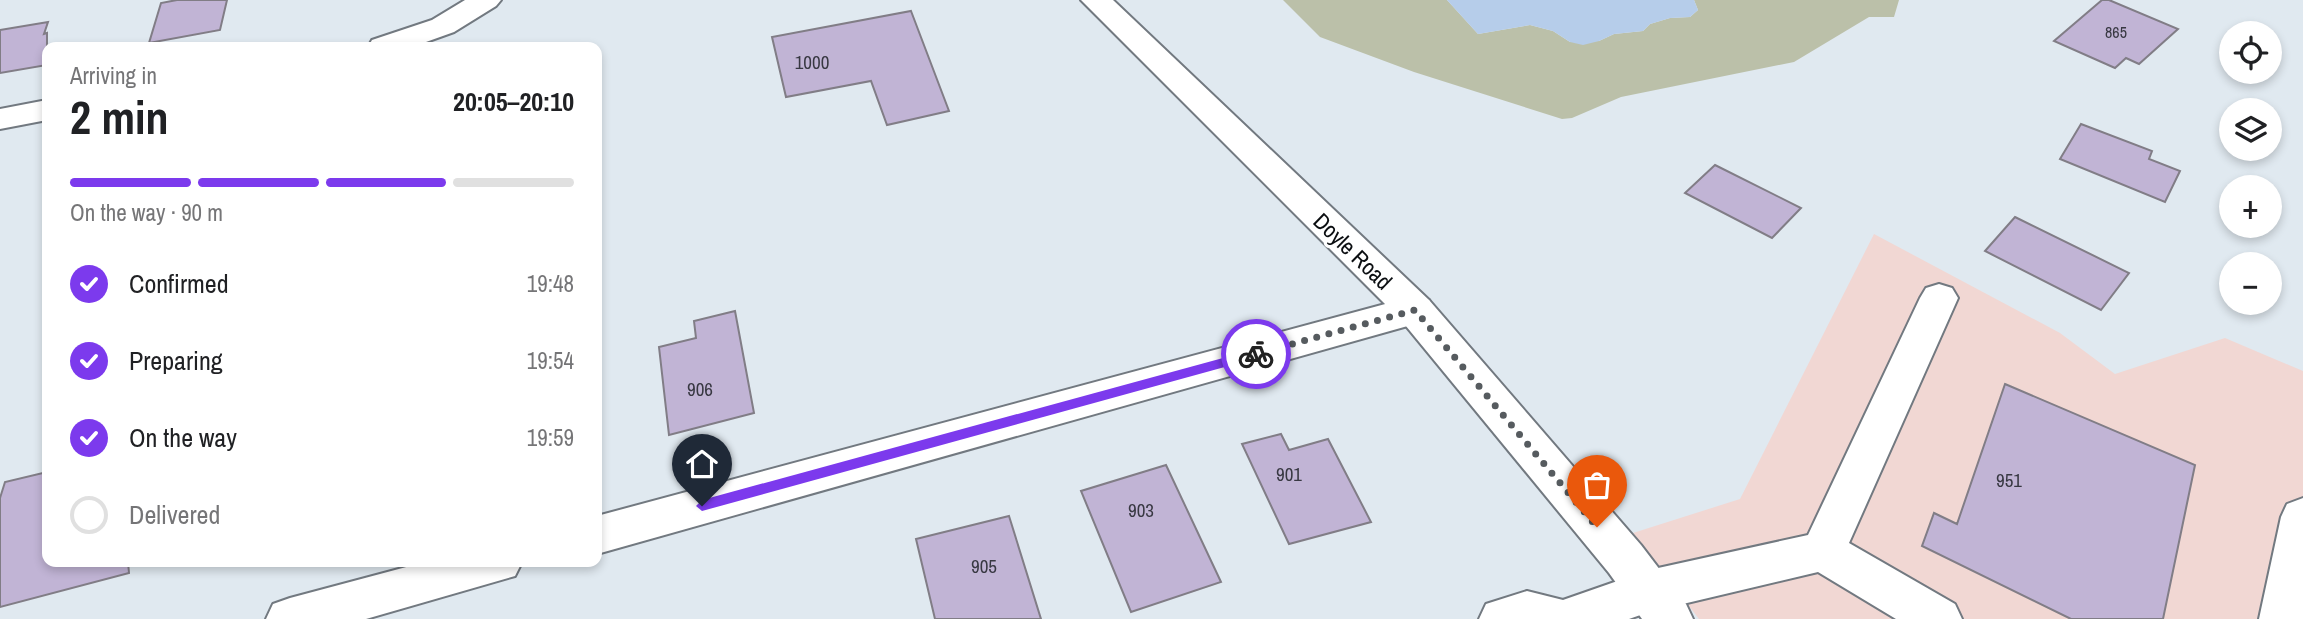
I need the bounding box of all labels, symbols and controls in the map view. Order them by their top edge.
house number: 865 [2105,21,2127,43]
map controls [2219,21,2282,315]
button: locate [2219,21,2282,84]
house number: 1000 [795,49,829,75]
text: Arriving in [70,60,157,91]
text: 20:05–20:10 [453,84,574,119]
text: 2 min [70,86,169,148]
button: layers [2219,98,2282,161]
button: + [2219,175,2282,238]
text: On the way · 90 m [70,197,223,228]
street label: Doyle Road [1307,206,1399,296]
button: − [2219,252,2282,315]
icon: check [70,265,108,303]
text: Confirmed [129,266,229,301]
text: 19:48 [527,268,574,299]
courier [1221,319,1291,389]
icon: bike [1237,335,1275,373]
icon: check [70,342,108,380]
text: Preparing [129,343,223,378]
text: 19:54 [527,345,574,376]
house number: 906 [687,376,713,402]
icon: check [70,419,108,457]
text: On the way [129,420,237,455]
text: 19:59 [527,422,574,453]
pin [672,434,732,506]
icon: home [683,445,721,483]
pin [1567,455,1627,527]
house number: 901 [1276,461,1302,487]
icon: bag [1578,466,1616,504]
house number: 951 [1996,467,2022,493]
text: Delivered [129,497,220,532]
house number: 903 [1128,497,1154,523]
house number: 905 [971,553,997,579]

